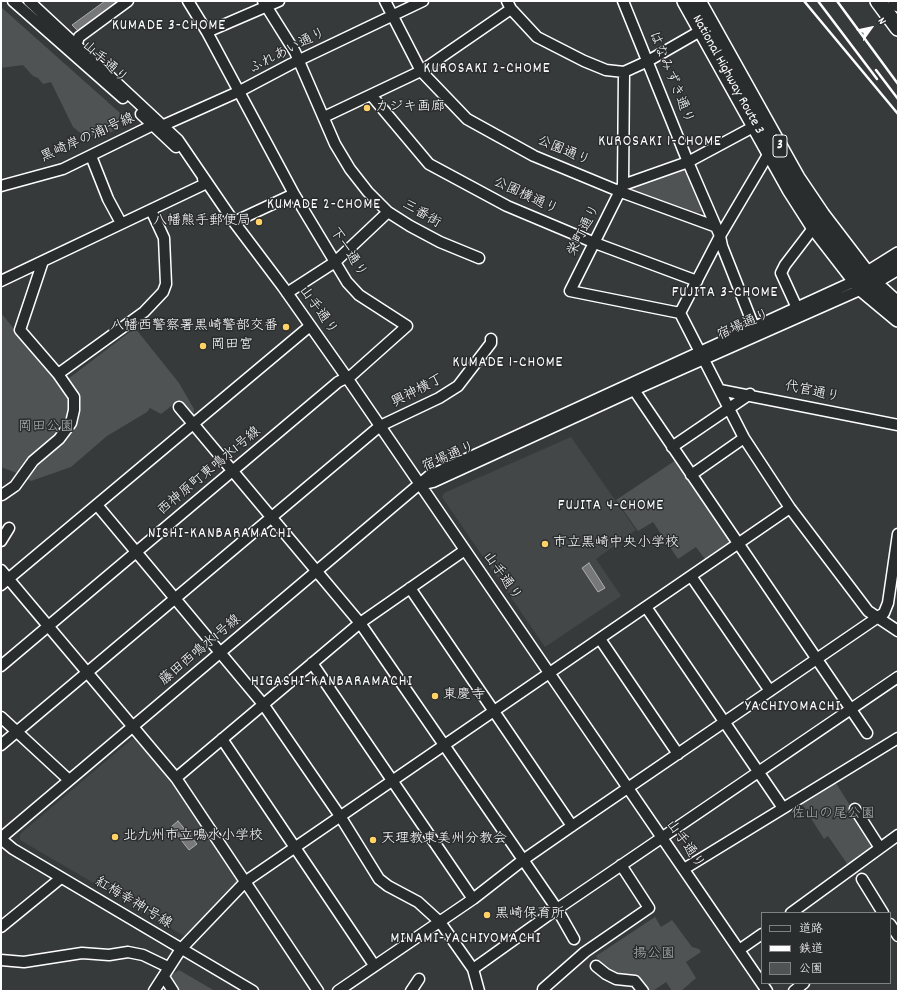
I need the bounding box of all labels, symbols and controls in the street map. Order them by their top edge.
north arrow [851,8,891,48]
street label: National Highway Route 3 [687,13,767,137]
text: N [873,15,889,28]
district label: KUMADE 3-CHOME [112,18,226,36]
street label: ふれあい通り [247,25,329,79]
street label: はなみずき通り [644,29,696,127]
street label: 山手通り [78,38,130,88]
district label: KUROSAKI 2-CHOME [424,61,550,79]
place label: カジキ画廊 [375,100,445,116]
marker: カジキ画廊 [362,103,372,113]
street label: 黒崎岸の浦1号線 [38,111,138,167]
street label: 公園通り [534,133,592,171]
district label: KUROSAKI 1-CHOME [598,134,722,152]
road number: 3 [773,135,787,157]
street label: 公園横通り [490,175,560,219]
district label: KUMADE 2-CHOME [267,197,381,215]
street label: 三番街 [399,197,443,233]
street label: 栄町通り [565,202,605,260]
place label: 八幡熊手郵便局 [153,214,251,230]
marker: 八幡熊手郵便局 [254,217,264,227]
street label: 下一通り [325,225,369,281]
street label: 山手通り [294,283,340,339]
district label: FUJITA 3-CHOME [672,285,778,303]
street label: 宿場通り [715,307,773,345]
place label: 八幡西警察署黒崎警部交番 [110,319,278,335]
marker: 八幡西警察署黒崎警部交番 [281,322,291,332]
place label: 岡田宮 [211,338,253,354]
marker: 岡田宮 [198,341,208,351]
district label: KUMADE 1-CHOME [453,355,563,373]
street label: 興神横丁 [389,372,447,412]
street label: 代官通り [783,379,841,407]
park label: 岡田公園 [18,420,74,436]
street label: 西神原町東鳴水1号線 [155,424,265,520]
street label: 宿場通り [420,439,478,477]
district label: FUJITA 4-CHOME [558,498,664,516]
district label: NISHI-KANBARAMACHI [148,526,292,544]
place label: 市立黒崎中央小学校 [553,536,679,552]
marker: 市立黒崎中央小学校 [540,539,550,549]
street label: 山手通り [478,549,524,605]
street label: 藤田西鳴水1号線 [157,612,245,690]
district label: HIGASHI-KANBARAMACHI [251,674,413,692]
place label: 東慶寺 [443,688,485,704]
marker: 東慶寺 [430,691,440,701]
district label: YACHIYOMACHI [745,699,841,717]
park label: 佐山の尾公園 [791,807,875,823]
street label: 山手通り [661,817,707,873]
place label: 北九州市立鳴水小学校 [123,829,263,845]
marker: 北九州市立鳴水小学校 [110,832,120,842]
place label: 天理教東美州分教会 [381,832,507,848]
marker: 天理教東美州分教会 [368,835,378,845]
street label: 紅梅幸神1号線 [91,874,175,934]
place label: 黒崎保育所 [495,907,565,923]
marker: 黒崎保育所 [482,910,492,920]
legend [761,912,891,984]
text: 道路 [799,921,823,938]
district label: MINAMI-YACHIYOMACHI [391,931,541,949]
text: 鉄道 [799,941,823,958]
park label: 揚公園 [633,947,675,963]
text: 公園 [799,961,823,978]

